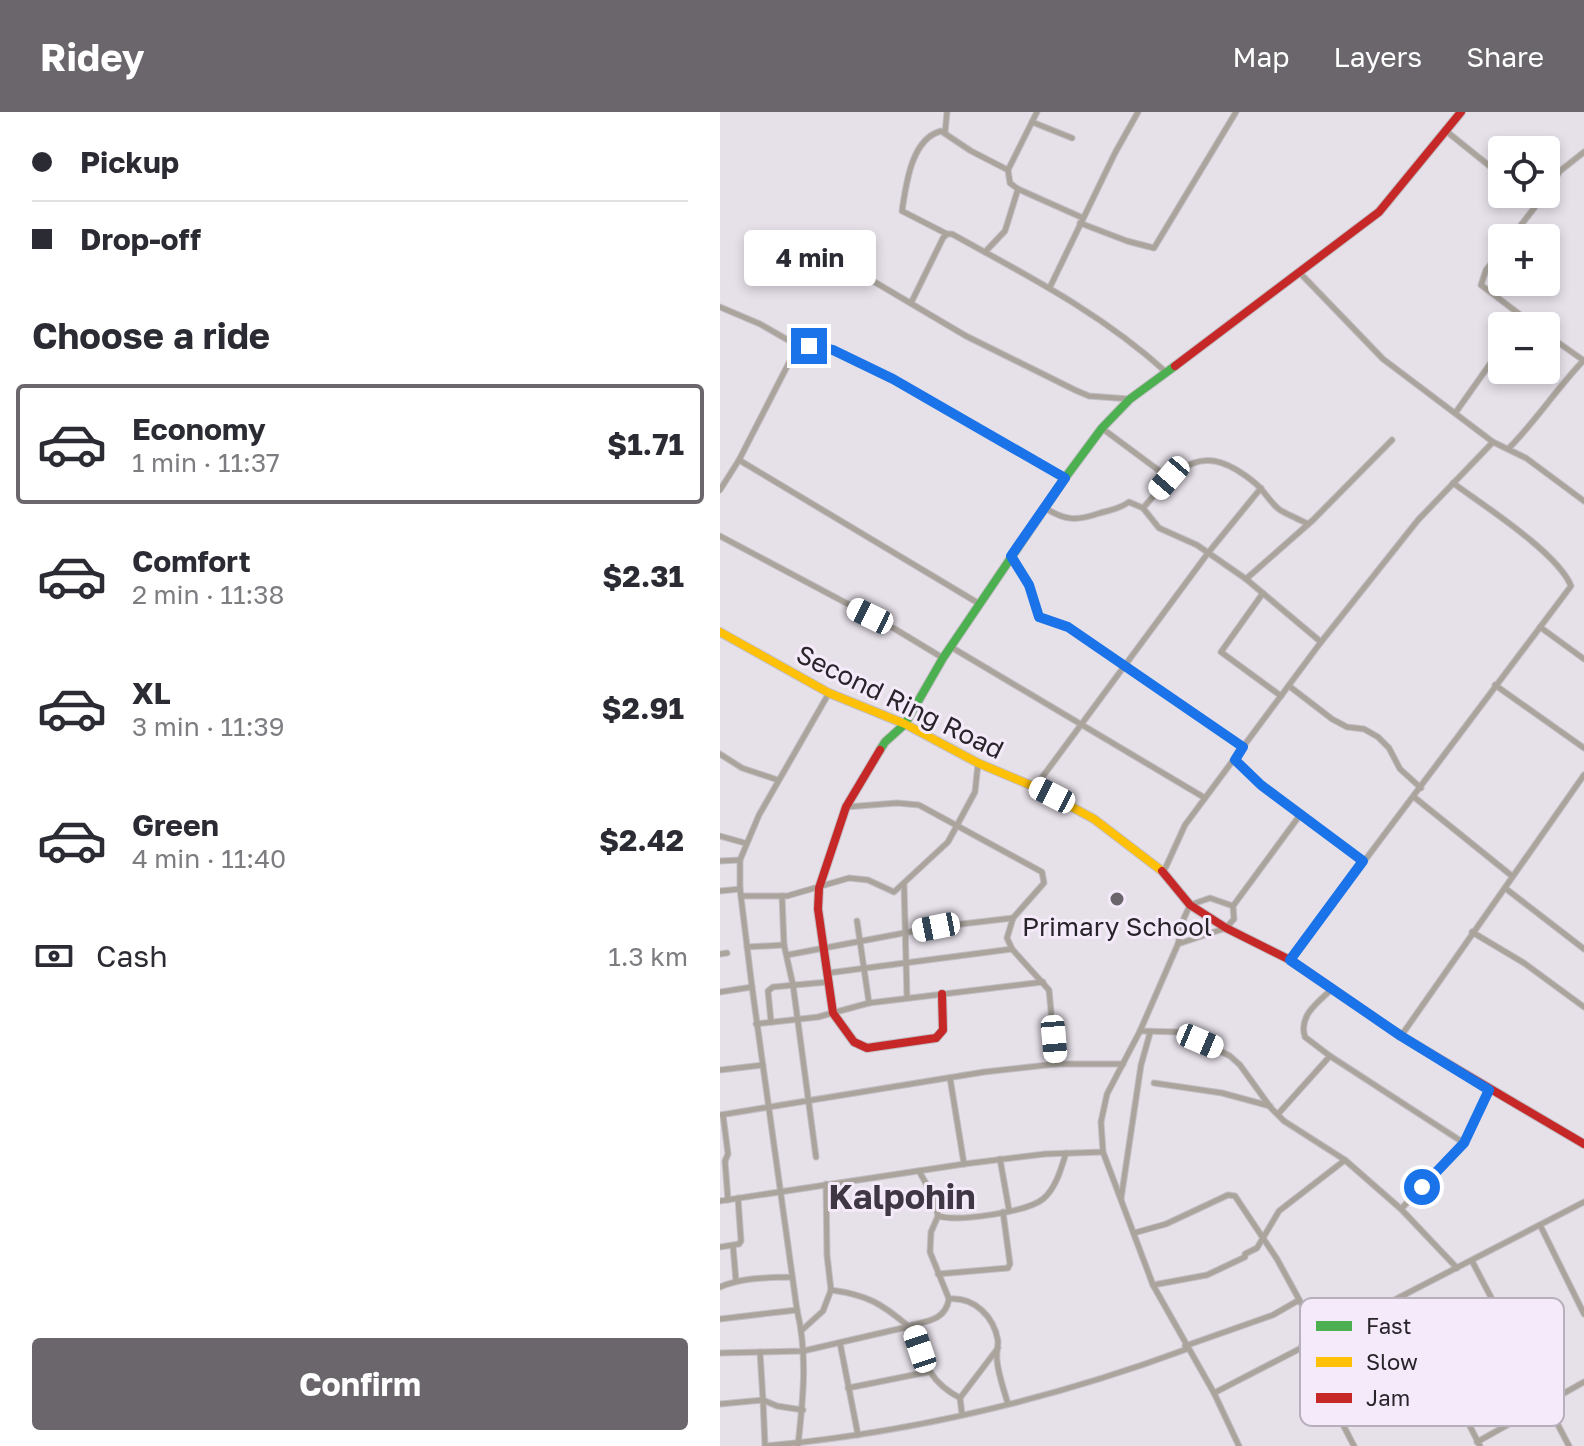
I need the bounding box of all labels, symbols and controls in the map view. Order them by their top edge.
text: Ridey [40,34,145,79]
text: Map [1232,40,1290,73]
text: Layers [1334,40,1422,73]
text: Share [1466,40,1544,73]
map controls [1488,136,1560,384]
button: locate [1488,136,1560,208]
text: Pickup [80,144,179,180]
text: Drop-off [80,221,201,257]
button: + [1488,224,1560,296]
callout: 4 min [743,230,875,286]
text: 4 min [776,242,844,273]
button: − [1488,312,1560,384]
text: Choose a ride [32,314,270,357]
route end [791,328,827,364]
icon: car [36,408,108,480]
text: Economy [132,411,266,447]
text: $1.71 [607,426,684,462]
text: 1 min · 11:37 [132,447,280,478]
car [1144,452,1194,504]
icon: car [36,540,108,612]
text: Comfort [132,543,251,579]
text: $2.31 [602,558,684,594]
text: 2 min · 11:38 [132,579,284,610]
car [843,595,897,637]
street label: Second Ring Road [791,638,1009,765]
icon: car [36,672,108,744]
text: XL [132,675,171,711]
text: $2.91 [602,690,684,726]
text: 3 min · 11:39 [132,711,284,742]
car [1025,773,1079,817]
icon: car [36,804,108,876]
text: Green [132,807,219,843]
text: $2.42 [599,822,684,858]
text: 4 min · 11:40 [132,843,286,874]
marker: Primary School [1108,890,1126,908]
car [910,911,962,943]
place label: Primary School [1022,911,1212,942]
icon: cash [32,934,76,978]
text: Cash [96,938,168,974]
text: 1.3 km [608,941,688,972]
car [1040,1014,1068,1064]
car [1173,1021,1227,1061]
route start [1404,1169,1440,1205]
district label: Kalpohin [828,1176,976,1216]
legend [1300,1298,1564,1426]
text: Fast [1366,1312,1412,1339]
car [901,1322,939,1376]
button: Confirm [32,1338,688,1430]
text: Slow [1366,1348,1418,1375]
text: Jam [1366,1384,1410,1411]

